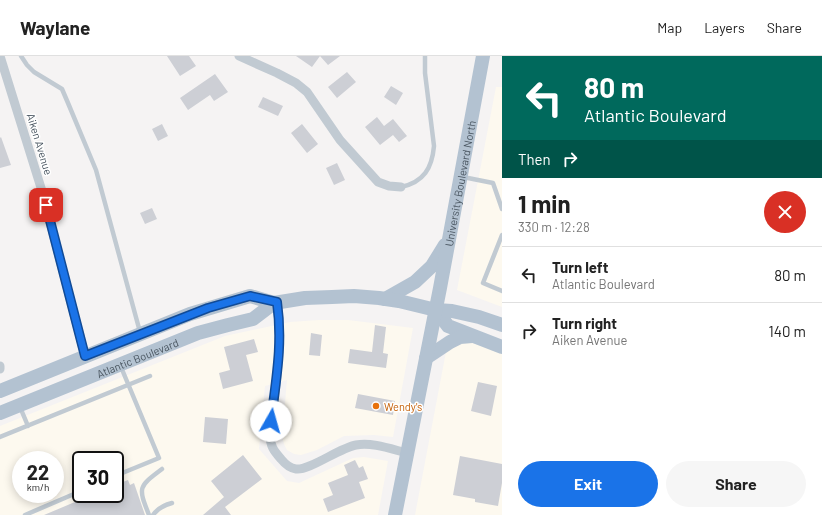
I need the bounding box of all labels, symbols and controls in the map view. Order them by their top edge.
text: Waylane [20,16,90,39]
text: Map [657,19,682,36]
text: Layers [704,19,745,36]
text: Share [767,19,802,36]
text: 80 m [584,70,644,104]
icon: left [518,72,570,124]
text: Atlantic Boulevard [584,104,727,126]
street label: Aiken Avenue [24,112,56,177]
street label: University Boulevard North [441,119,477,247]
icon: right [559,148,581,170]
text: Then [518,150,551,168]
pin [29,188,63,222]
text: 1 min [518,189,571,218]
button: close [764,191,806,233]
icon: arrive [35,194,57,216]
text: 330 m · 12:28 [518,219,590,235]
text: Turn left [552,258,608,276]
icon: left [518,264,540,286]
text: 80 m [774,266,806,284]
text: Atlantic Boulevard [552,276,655,292]
text: Turn right [552,314,617,332]
icon: right [518,320,540,342]
text: 140 m [769,322,806,340]
text: Aiken Avenue [552,332,627,348]
street label: Atlantic Boulevard [94,335,180,380]
position arrow [250,400,292,442]
place label: Wendy's [384,400,422,413]
marker: Wendy's [371,401,381,411]
speed limit sign: 30 [72,451,124,503]
text: 22 [27,460,49,484]
button: Exit [518,461,658,507]
button: Share [666,461,806,507]
text: km/h [27,481,49,493]

